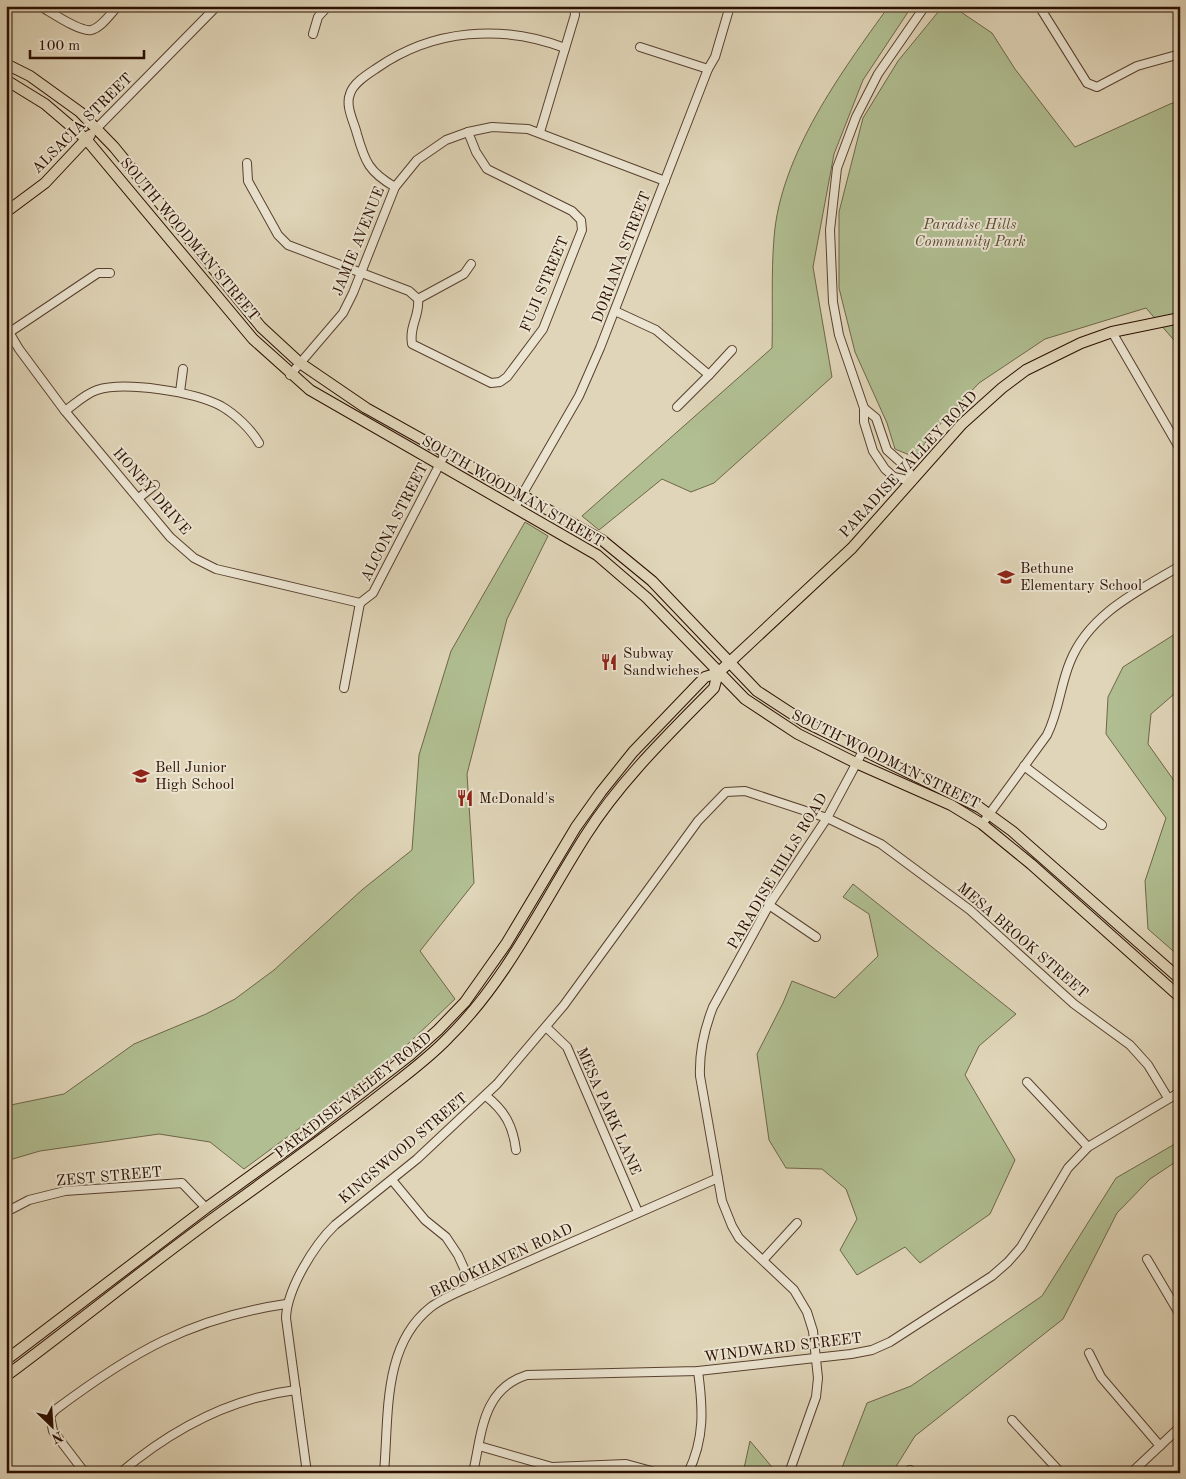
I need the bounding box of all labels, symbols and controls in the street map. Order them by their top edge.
scale bar [30,28,144,60]
text: 100 m [38,39,80,54]
street label: ALSACIA STREET [30,71,136,177]
street label: SOUTH WOODMAN STREET [116,156,261,324]
street label: JAMIE AVENUE [331,185,388,298]
street label: DORIANA STREET [590,190,654,325]
park label: Paradise Hills Community Park [914,218,1026,250]
street label: FUJI STREET [519,235,572,335]
street label: PARADISE VALLEY ROAD [837,389,981,541]
street label: SOUTH WOODMAN STREET [419,434,606,551]
street label: HONEY DRIVE [109,446,192,538]
street label: ALCONA STREET [359,461,432,584]
place label: Bethune Elementary School [1020,562,1142,594]
school or university icon: Bethune Elementary School [996,567,1016,587]
place label: Subway Sandwiches [623,647,699,679]
restaurant icon: Subway Sandwiches [599,652,619,672]
street label: SOUTH WOODMAN STREET [789,708,982,813]
place label: Bell Junior High School [155,761,234,793]
school or university icon: Bell Junior High School [131,766,151,786]
restaurant icon: McDonald's [455,788,475,808]
street label: PARADISE HILLS ROAD [726,791,831,952]
place label: McDonald's [479,792,555,807]
street label: MESA BROOK STREET [954,881,1090,1002]
street label: PARADISE VALLEY ROAD [273,1030,435,1162]
street label: MESA PARK LANE [573,1046,643,1178]
street label: KINGSWOOD STREET [337,1091,471,1207]
street label: ZEST STREET [55,1165,163,1190]
street label: BROOKHAVEN ROAD [428,1222,575,1301]
street label: WINDWARD STREET [704,1331,863,1366]
north arrow [28,1402,78,1452]
text: N [49,1428,65,1446]

